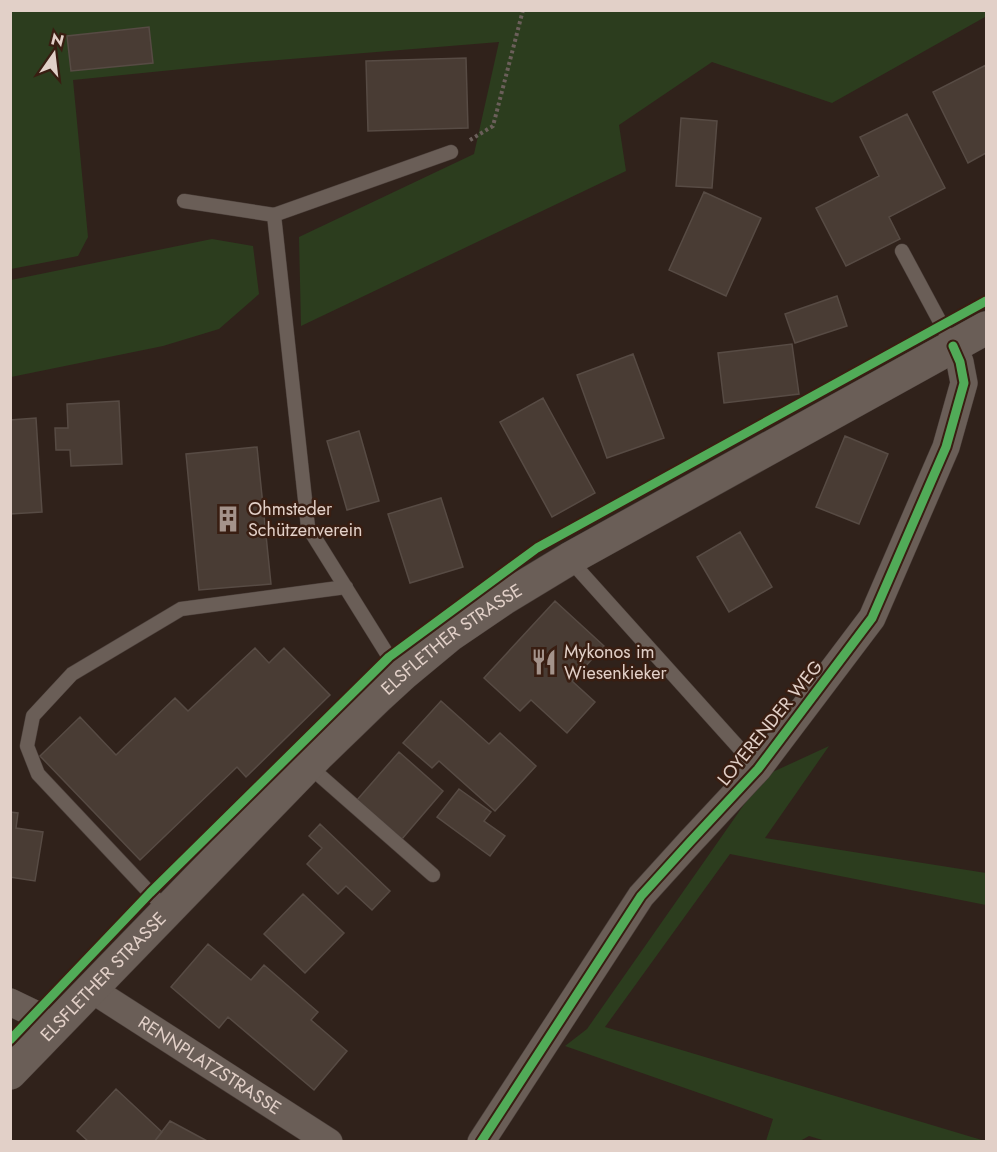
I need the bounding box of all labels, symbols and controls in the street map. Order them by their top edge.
north arrow [24,24,84,84]
text: N [49,27,66,53]
place label: Ohmsteder Schützenverein [248,496,363,543]
building icon: Ohmsteder Schützenverein [213,504,243,534]
street label: ELSFLETHER STRASSE [375,577,527,701]
place label: Mykonos im Wiesenkieker [564,639,668,686]
restaurant icon: Mykonos im Wiesenkieker [529,647,559,677]
street label: LOYERENDER WEG [711,655,829,791]
street label: ELSFLETHER STRASSE [34,906,172,1047]
street label: RENNPLATZSTRASSE [133,1010,286,1121]

